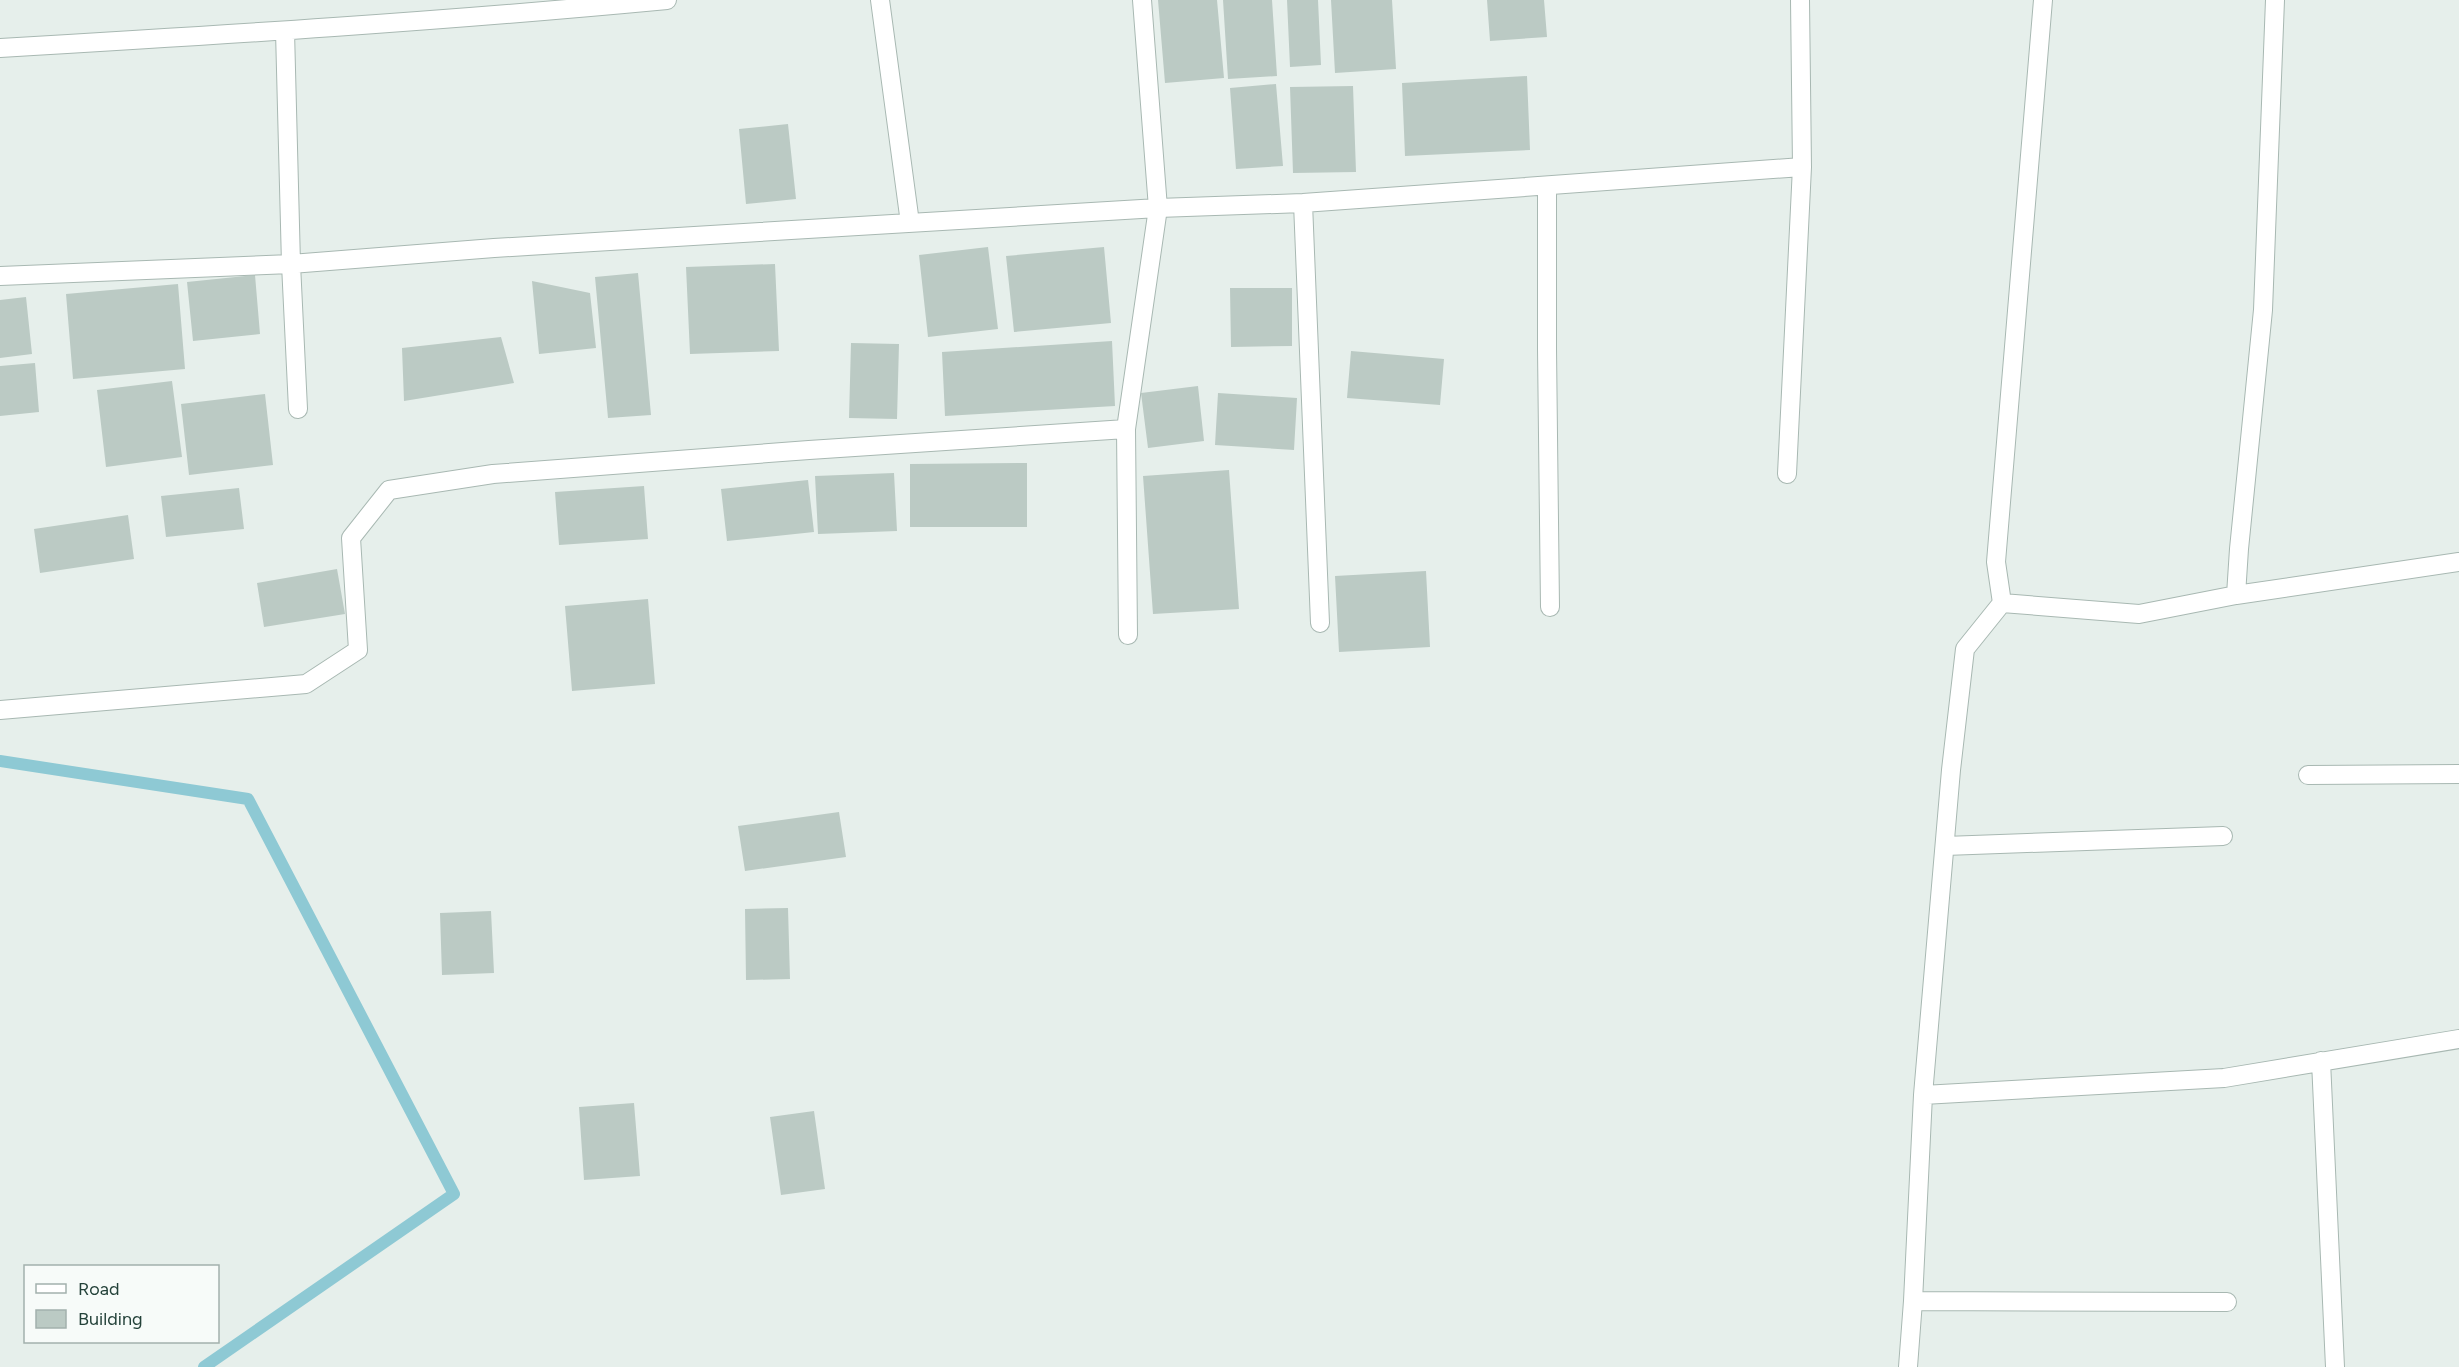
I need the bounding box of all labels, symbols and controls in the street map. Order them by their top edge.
legend [24,1265,219,1343]
text: Road [78,1278,119,1300]
text: Building [78,1308,143,1330]

